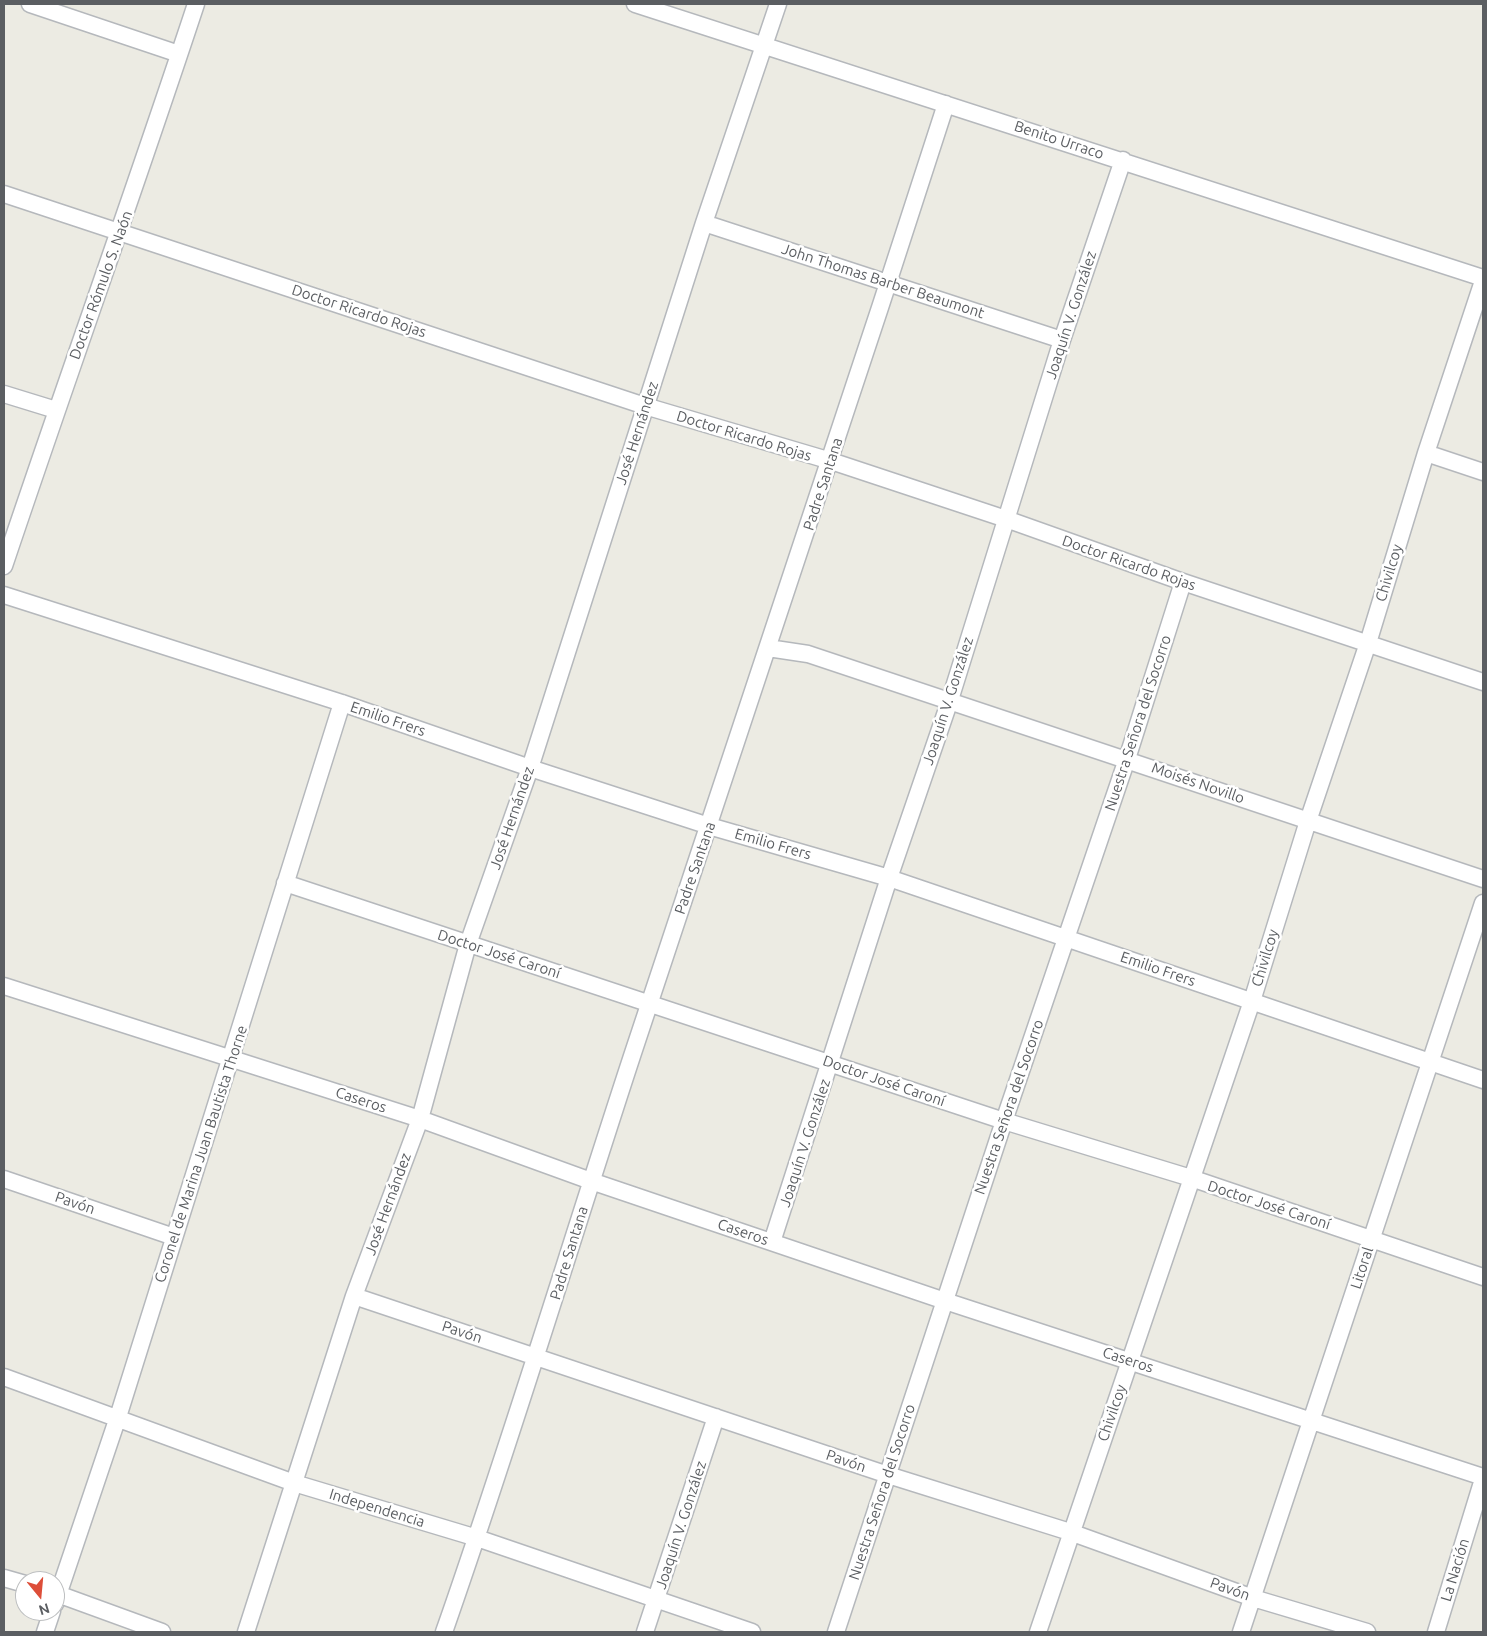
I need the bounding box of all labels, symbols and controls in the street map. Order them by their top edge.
street label: Benito Urraco [1012,117,1106,163]
street label: Doctor Rómulo S. Naón [66,208,136,362]
street label: John Thomas Barber Beaumont [779,240,987,322]
street label: Joaquín V. González [1042,249,1100,381]
street label: Doctor Ricardo Rojas [289,281,429,341]
street label: José Hernández [612,379,662,487]
street label: Doctor Ricardo Rojas [674,407,814,465]
street label: Padre Santana [799,435,847,533]
street label: Doctor Ricardo Rojas [1060,532,1198,594]
street label: Chivilcoy [1372,542,1406,604]
street label: Nuestra Señora del Socorro [1101,633,1175,813]
street label: Joaquín V. González [919,635,977,767]
street label: Emilio Frers [348,698,428,740]
street label: Moisés Novillo [1149,759,1247,807]
street label: José Hernández [486,764,538,872]
street label: Padre Santana [671,819,719,917]
street label: Emilio Frers [733,825,813,863]
street label: Doctor José Caroní [435,926,563,982]
street label: Chivilcoy [1248,927,1282,989]
street label: Emilio Frers [1118,948,1198,990]
street label: Nuestra Señora del Socorro [971,1017,1047,1197]
street label: Coronel de Marina Juan Bautista Thorne [151,1023,251,1285]
street label: Doctor José Caroní [821,1052,947,1110]
street label: Joaquín V. González [776,1077,834,1209]
street label: Caseros [333,1083,389,1117]
street label: José Hernández [361,1150,415,1258]
street label: Doctor José Caroní [1205,1177,1333,1233]
street label: Pavón [53,1188,97,1218]
street label: Padre Santana [546,1204,592,1302]
street label: Caseros [715,1215,771,1249]
street label: Litoral [1347,1245,1377,1291]
street label: Pavón [440,1317,484,1347]
street label: Caseros [1100,1343,1156,1377]
street label: Chivilcoy [1094,1382,1130,1444]
street label: Nuestra Señora del Socorro [845,1402,919,1582]
street label: Pavón [824,1446,868,1476]
street label: Joaquín V. González [652,1459,710,1591]
street label: Independencia [327,1485,427,1531]
street label: La Nación [1437,1536,1473,1604]
north arrow [15,1571,65,1621]
street label: Pavón [1208,1574,1252,1604]
text: N [37,1600,51,1619]

